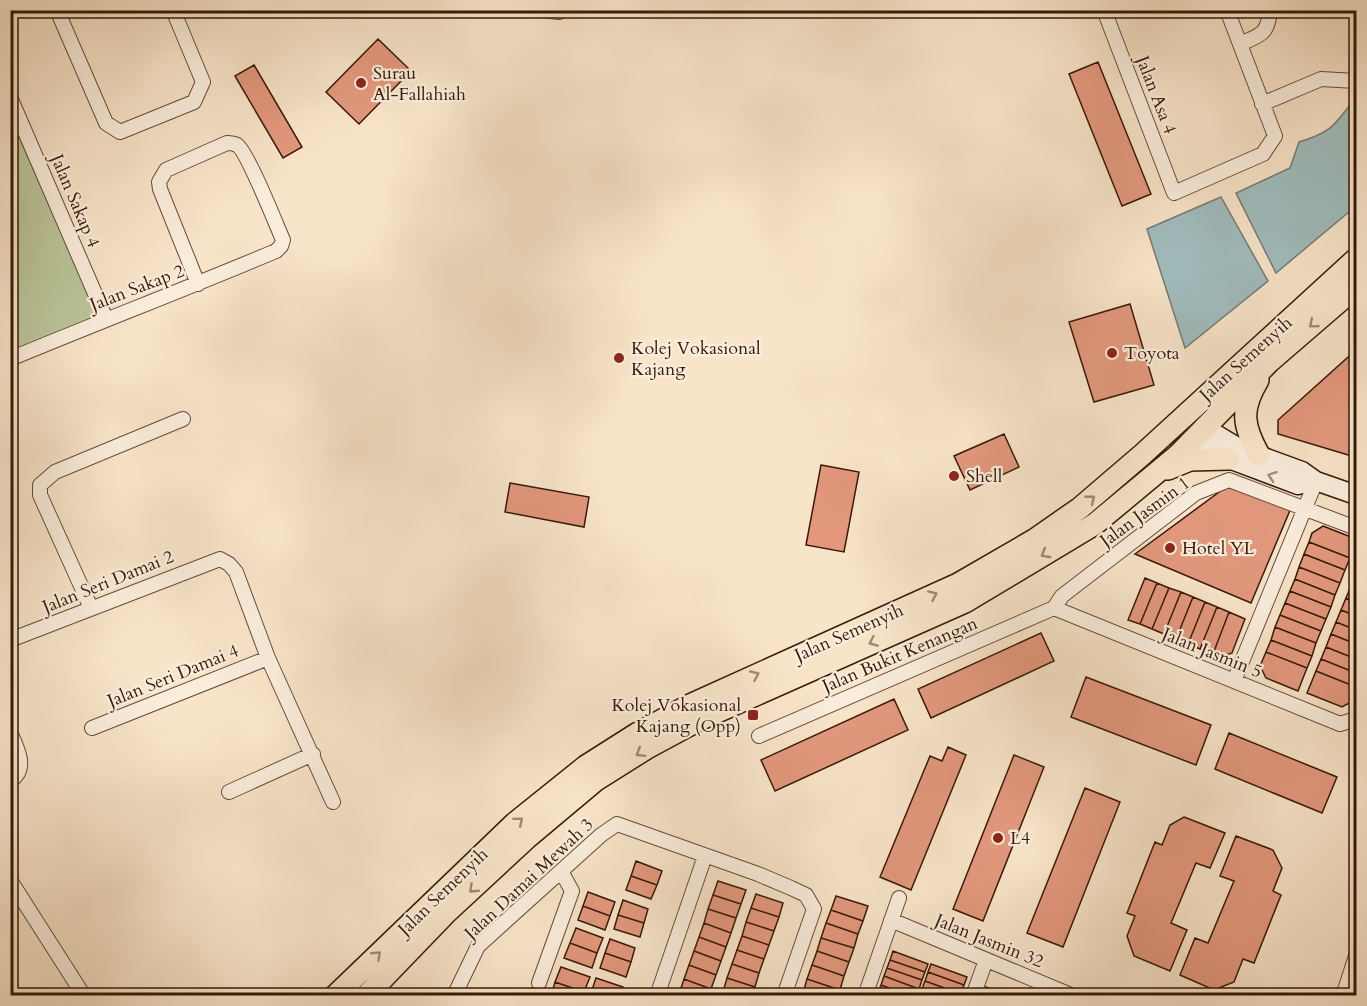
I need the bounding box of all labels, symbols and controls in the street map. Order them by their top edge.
street label: Jalan Asa 4 [1129,49,1182,138]
place label: Surau Al-Fallahiah [373,61,466,107]
marker: Surau Al-Fallahiah [354,76,368,90]
street label: Jalan Sakap 4 [43,148,106,252]
street label: Jalan Sakap 2 [83,259,188,319]
street label: Jalan Semenyih [1192,311,1298,409]
one-way arrow [1309,317,1320,328]
place label: Kolej Vokasional Kajang [631,336,761,382]
place label: Toyota [1124,341,1180,366]
marker: Toyota [1105,346,1119,360]
marker: Kolej Vokasional Kajang [612,351,626,365]
place label: Shell [966,464,1003,489]
marker: Shell [947,469,961,483]
street label: Jalan Jasmin 1 [1092,471,1195,555]
one-way arrow [1267,471,1278,484]
one-way arrow [1084,496,1095,507]
place label: Hotel YL [1182,536,1254,561]
marker: Hotel YL [1163,541,1177,555]
street label: Jalan Seri Damai 2 [36,544,177,621]
one-way arrow [1041,546,1051,558]
one-way arrow [926,591,937,603]
street label: Jalan Semenyih [788,598,907,669]
street label: Jalan Bukit Kenangan [816,611,982,700]
street label: Jalan Jasmin 5 [1156,620,1266,684]
one-way arrow [868,635,879,647]
street label: Jalan Seri Damai 4 [101,638,242,715]
one-way arrow [748,671,759,683]
place label: Kolej Vokasional Kajang (Opp) [611,693,741,739]
marker: Kolej Vokasional Kajang (Opp) [746,708,760,722]
one-way arrow [636,745,646,757]
street label: Jalan Damai Mewah 3 [457,813,599,947]
one-way arrow [512,817,523,828]
place label: L4 [1010,826,1030,851]
marker: L4 [991,831,1005,845]
street label: Jalan Semenyih [390,842,494,944]
one-way arrow [469,881,480,892]
street label: Jalan Jasmin 32 [928,907,1047,974]
one-way arrow [370,951,381,962]

